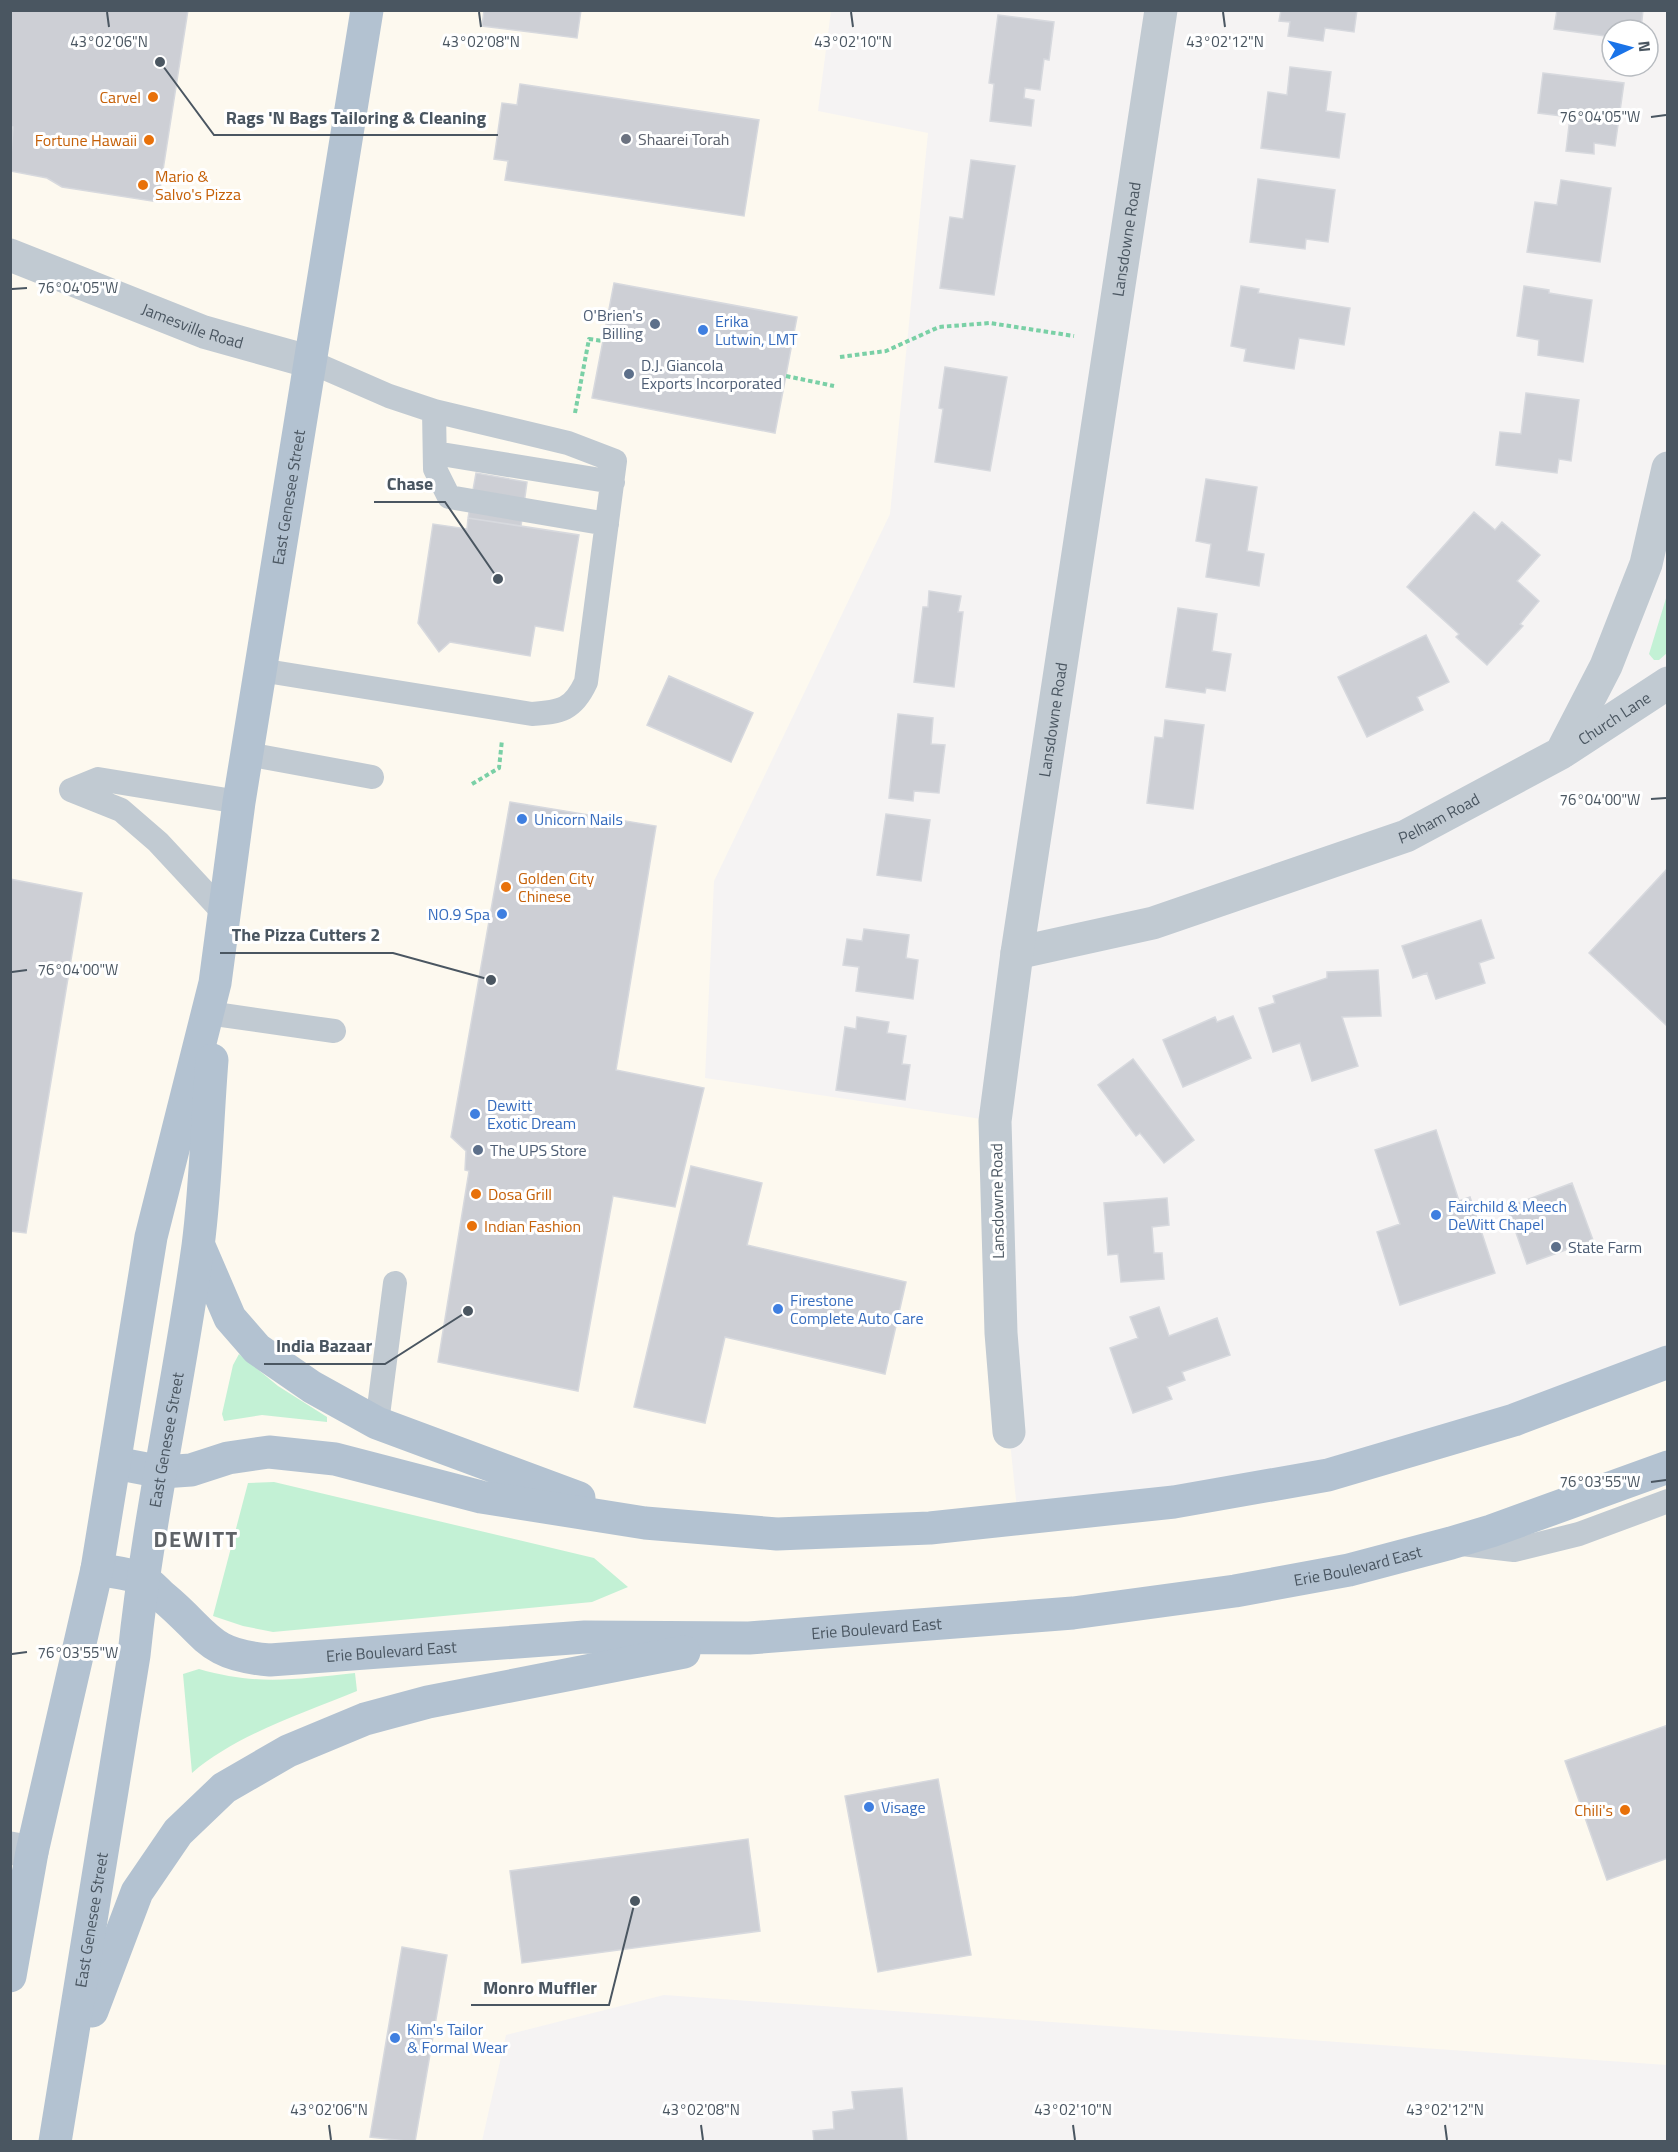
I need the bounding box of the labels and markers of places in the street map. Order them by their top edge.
place label: Carvel [99,85,141,109]
marker: Carvel [146,90,160,104]
callout: Rags 'N Bags Tailoring & Cleaning [214,99,498,135]
place label: Shaarei Torah [638,127,729,151]
place label: Fortune Hawaii [35,128,137,152]
marker: Shaarei Torah [619,132,633,146]
marker: Fortune Hawaii [142,133,156,147]
place label: Mario & Salvo's Pizza [155,164,241,206]
marker: Mario & Salvo's Pizza [136,178,150,192]
place label: O'Brien's Billing [583,303,643,345]
place label: Erika Lutwin, LMT [715,309,798,351]
marker: O'Brien's Billing [648,317,662,331]
marker: Erika Lutwin, LMT [696,323,710,337]
place label: D.J. Giancola Exports Incorporated [641,353,782,395]
marker: D.J. Giancola Exports Incorporated [622,367,636,381]
callout: Chase [374,466,445,502]
place label: Unicorn Nails [534,807,623,831]
marker: Unicorn Nails [515,812,529,826]
place label: Golden City Chinese [518,866,594,908]
marker: Golden City Chinese [499,880,513,894]
place label: NO.9 Spa [428,902,490,926]
marker: NO.9 Spa [495,907,509,921]
callout: The Pizza Cutters 2 [220,917,393,953]
place label: Dewitt Exotic Dream [487,1093,576,1135]
marker: Dewitt Exotic Dream [468,1107,482,1121]
place label: The UPS Store [490,1138,587,1162]
marker: The UPS Store [471,1143,485,1157]
place label: Dosa Grill [488,1182,552,1206]
marker: Dosa Grill [469,1187,483,1201]
place label: Fairchild & Meech DeWitt Chapel [1448,1194,1567,1236]
marker: Fairchild & Meech DeWitt Chapel [1429,1208,1443,1222]
place label: Indian Fashion [484,1214,581,1238]
marker: Indian Fashion [465,1219,479,1233]
place label: State Farm [1568,1235,1642,1259]
marker: State Farm [1549,1240,1563,1254]
place label: Firestone Complete Auto Care [790,1288,924,1330]
marker: Firestone Complete Auto Care [771,1302,785,1316]
callout: India Bazaar [264,1328,385,1364]
place label: Visage [881,1795,926,1819]
place label: Chili's [1574,1798,1613,1822]
marker: Visage [862,1800,876,1814]
marker: Chili's [1618,1803,1632,1817]
callout: Monro Muffler [471,1969,609,2005]
place label: Kim's Tailor & Formal Wear [407,2017,508,2059]
marker: Kim's Tailor & Formal Wear [388,2031,402,2045]

